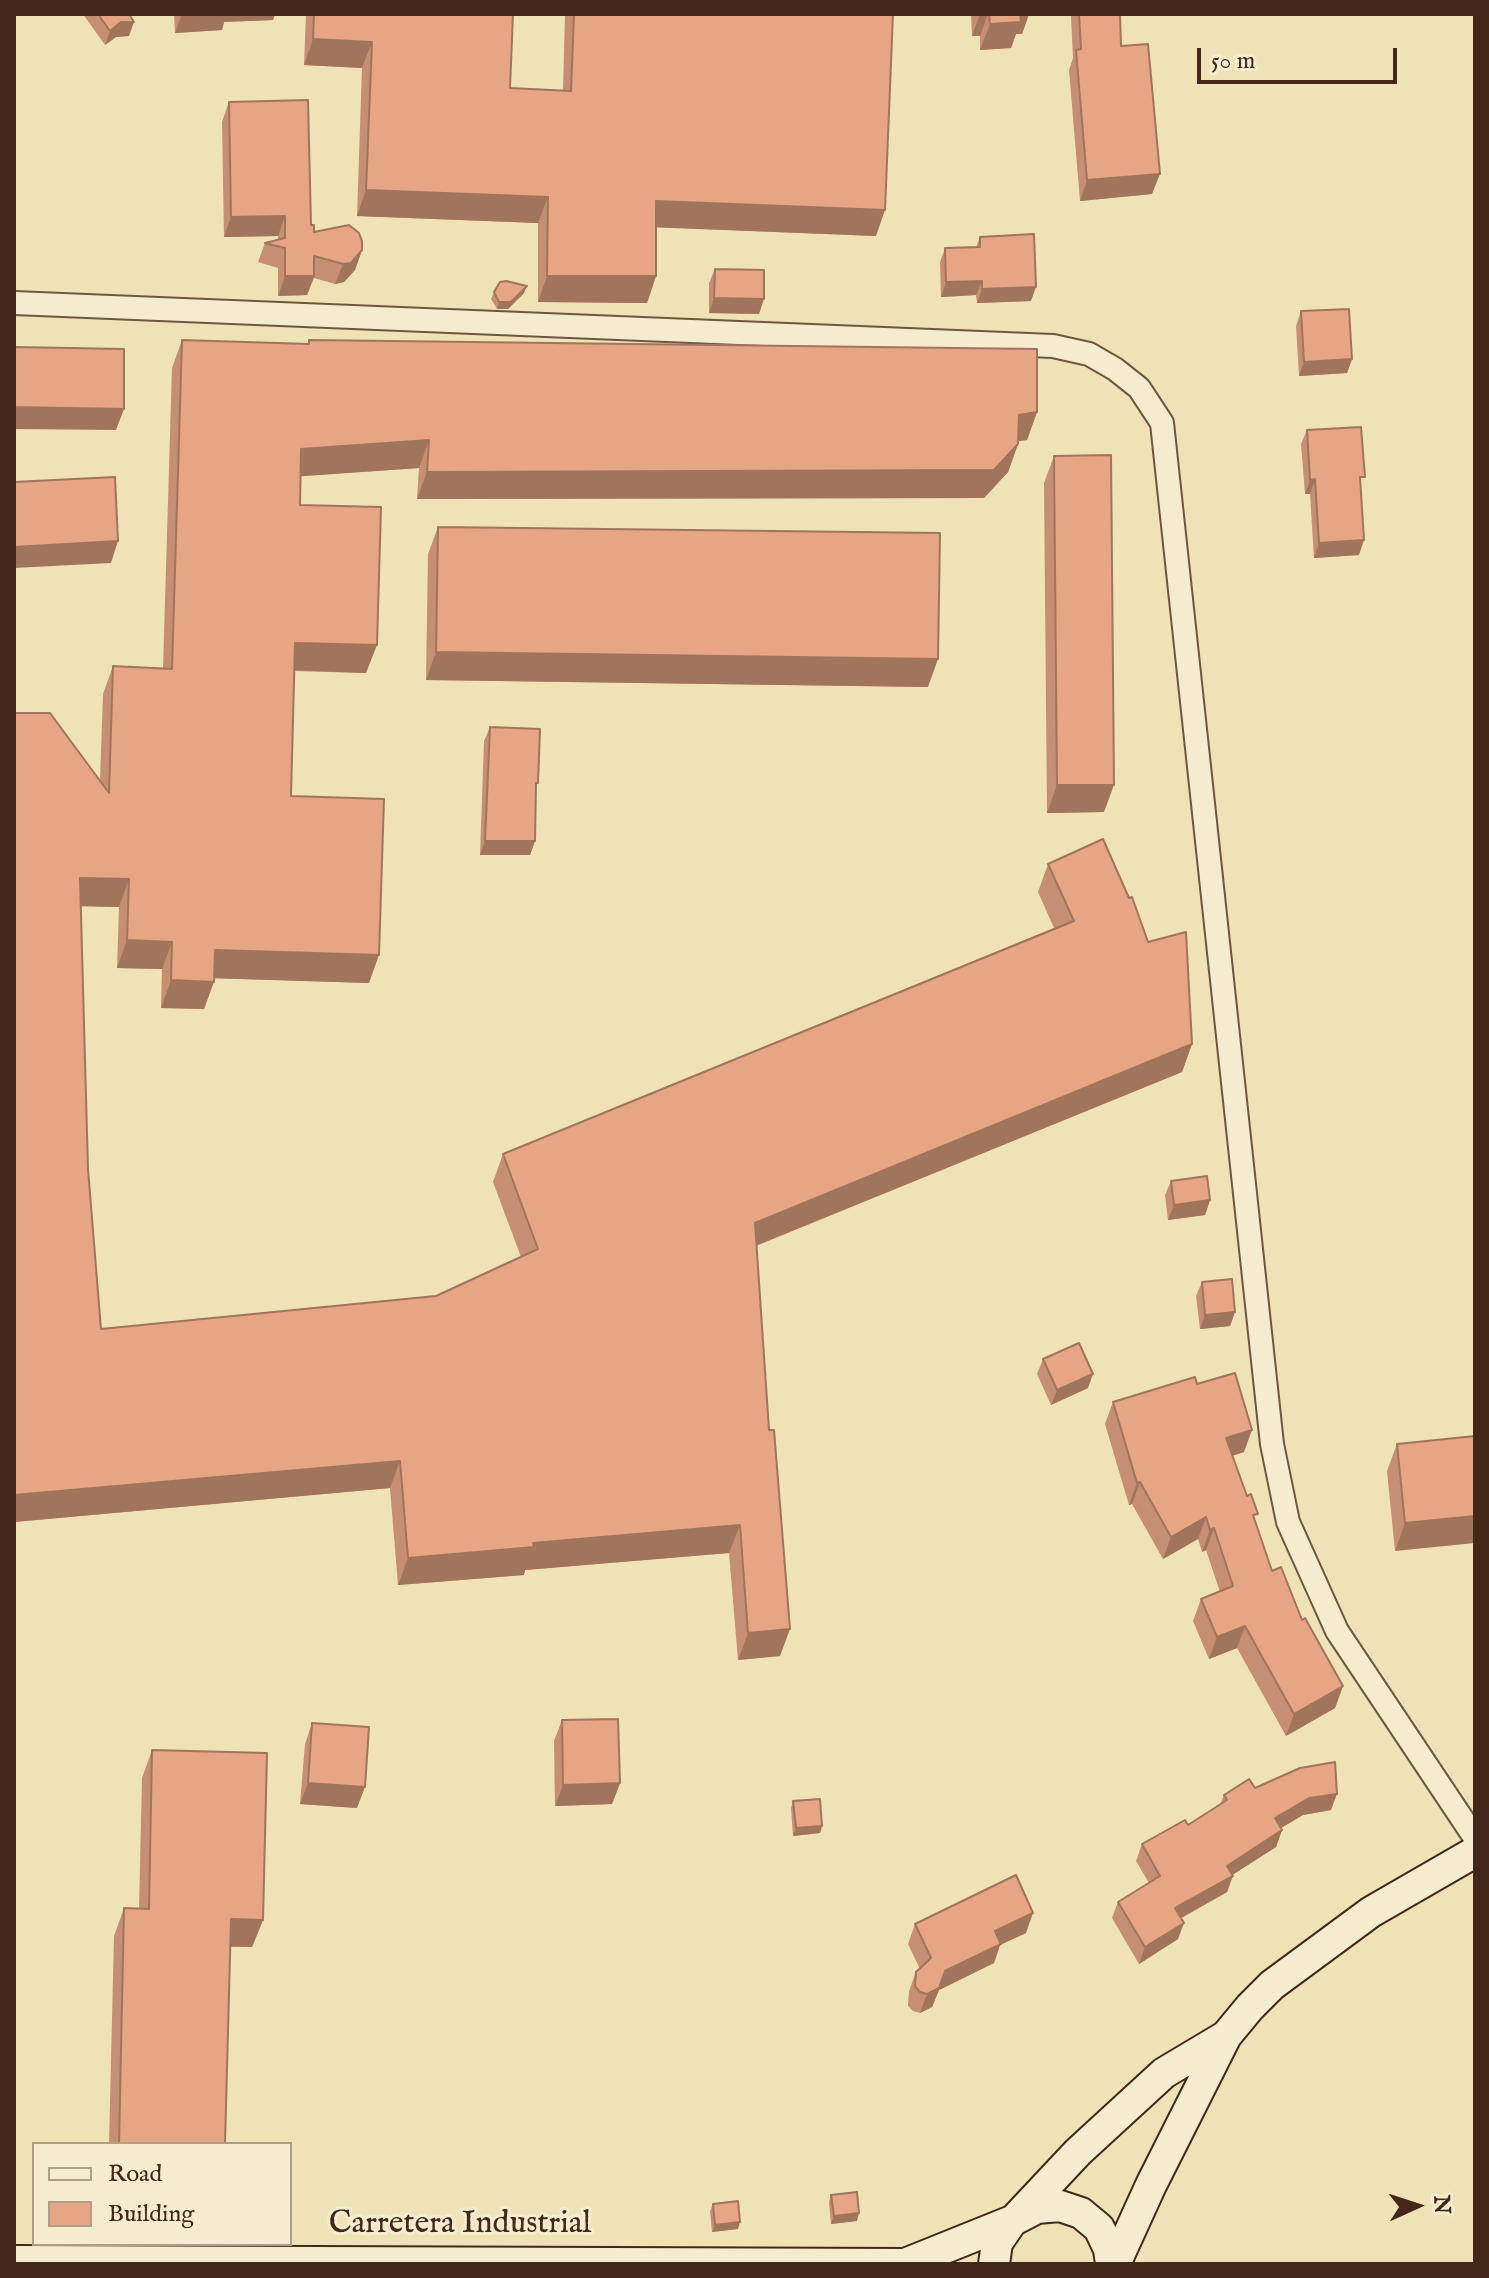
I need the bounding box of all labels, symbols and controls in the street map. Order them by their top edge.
scale bar [1201,32,1401,82]
text: 50 m [1211,46,1255,77]
legend [32,2142,292,2246]
text: Road [108,2159,162,2190]
north arrow [1377,2166,1457,2246]
text: N [1426,2194,1455,2215]
text: Building [108,2199,194,2230]
street label: Carretera Industrial [329,2206,591,2244]

